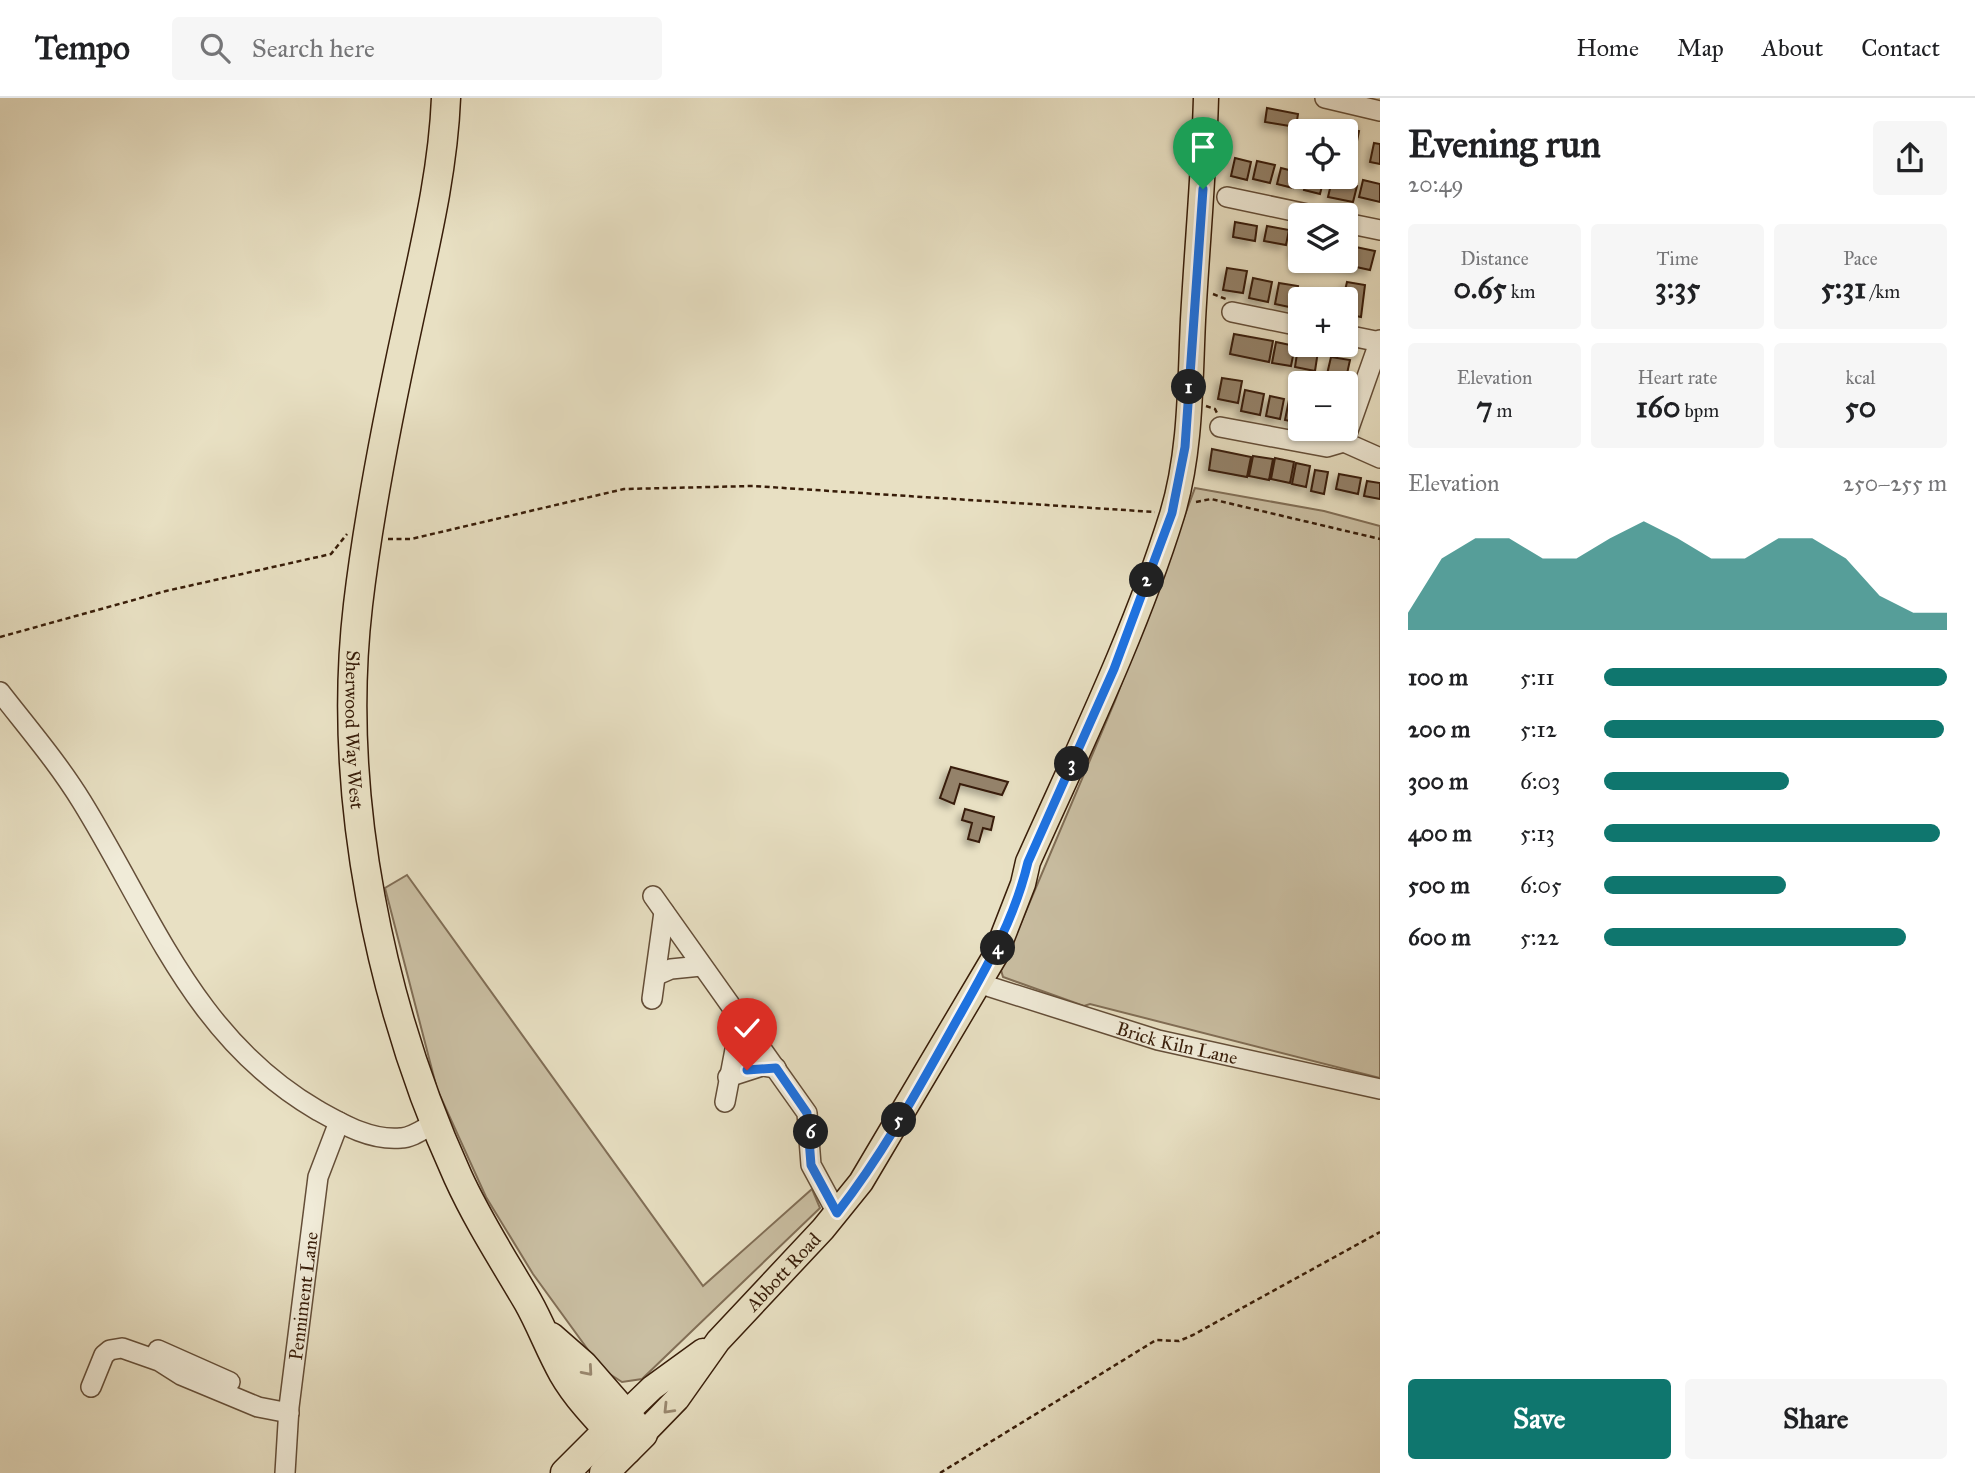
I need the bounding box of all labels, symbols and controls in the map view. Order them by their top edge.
search box [172,17,662,80]
text: Tempo [35,28,130,68]
icon: search [196,29,234,67]
text: Search here [252,32,375,64]
text: Home [1576,33,1639,63]
text: Map [1677,33,1724,63]
text: About [1762,33,1823,63]
text: Contact [1861,33,1940,63]
pin [1173,117,1233,189]
map controls [1288,119,1358,441]
button: locate [1288,119,1358,189]
text: Evening run [1408,121,1601,167]
button: share [1873,121,1947,195]
icon: arrive [1184,128,1222,166]
text: 20:49 [1408,170,1464,198]
button: layers [1288,203,1358,273]
text: Distance [1460,247,1529,270]
text: Time [1656,247,1699,270]
text: Pace [1843,247,1878,270]
text: 0.65 [1454,270,1507,306]
text: 3:35 [1655,270,1700,306]
text: 5:31 [1821,270,1866,306]
text: km [1507,280,1535,303]
text: /km [1866,280,1900,303]
button: + [1288,287,1358,357]
text: Elevation [1457,366,1532,389]
text: Heart rate [1638,366,1717,389]
text: kcal [1846,366,1875,389]
pin: 1 [1172,370,1206,404]
button: − [1288,371,1358,441]
text: 1 [1185,375,1192,398]
text: 7 [1476,389,1492,425]
text: 160 [1636,389,1680,425]
text: 50 [1845,389,1876,425]
text: m [1492,399,1513,422]
text: bpm [1680,399,1719,422]
text: Elevation [1408,469,1499,497]
text: 250–255 m [1843,469,1947,497]
pin: 2 [1130,562,1164,598]
text: 2 [1142,568,1151,591]
street label: Sherwood Way West [340,650,369,810]
text: 100 m [1408,663,1468,691]
text: 5:11 [1520,663,1555,691]
text: 200 m [1408,715,1470,743]
text: 5:12 [1520,715,1557,743]
pin: 3 [1054,746,1090,782]
text: 3 [1068,752,1075,775]
text: 300 m [1408,767,1468,795]
text: 6:03 [1520,767,1560,795]
text: 400 m [1408,819,1472,847]
text: 5:13 [1520,819,1555,847]
text: 500 m [1408,871,1470,899]
text: 6:05 [1520,871,1562,899]
text: 600 m [1408,923,1471,951]
text: 5:22 [1520,923,1559,951]
pin: 4 [981,930,1016,966]
text: 4 [992,936,1003,959]
pin [717,998,777,1070]
icon: check [728,1009,766,1047]
street label: Brick Kiln Lane [1113,1017,1240,1069]
pin: 5 [881,1102,916,1138]
text: 5 [894,1108,903,1131]
pin: 6 [794,1114,828,1150]
text: 6 [806,1120,815,1143]
street label: Abbott Road [741,1228,826,1317]
street label: Penniment Lane [284,1230,323,1362]
one-way arrow [580,1363,592,1376]
button: Save [1408,1379,1671,1459]
button: Share [1685,1379,1947,1459]
one-way arrow [663,1400,676,1413]

